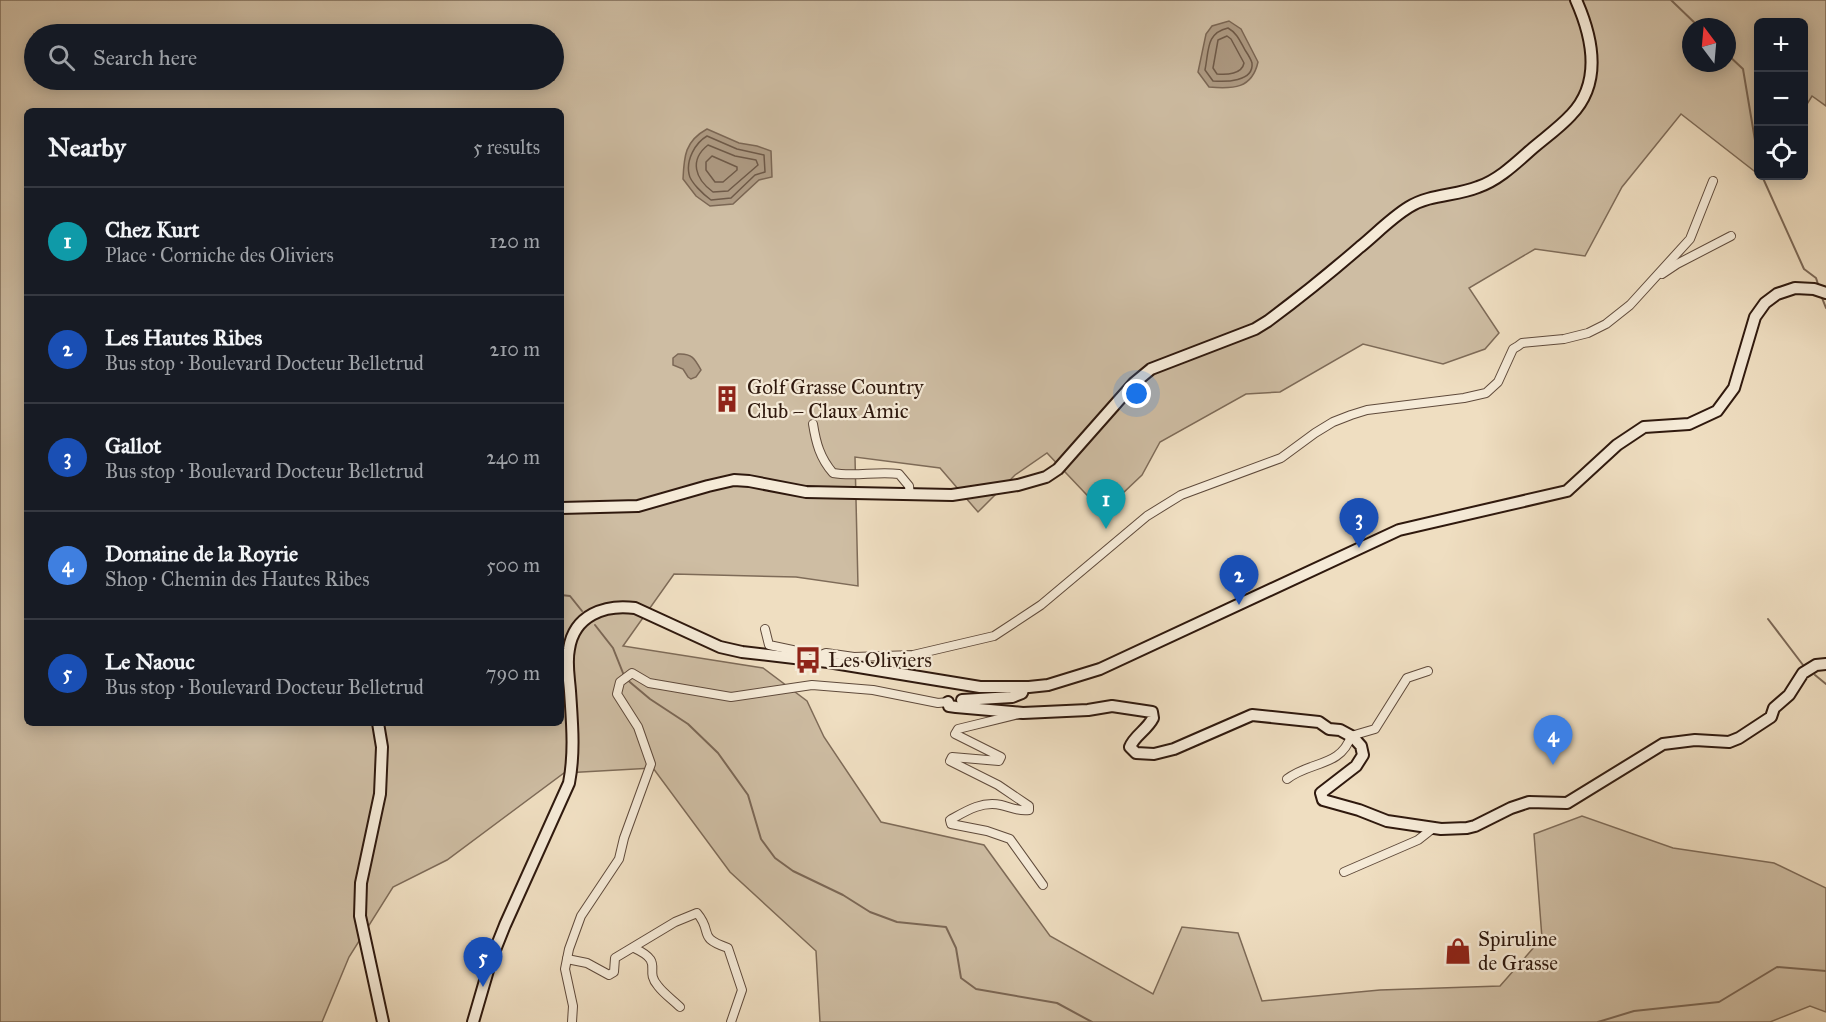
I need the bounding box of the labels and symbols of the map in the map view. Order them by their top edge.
north arrow [1682,18,1736,72]
place label: Golf Grasse Country Club – Claux Amic [747,374,925,424]
your location [1122,379,1151,408]
building icon: Golf Grasse Country Club – Claux Amic [712,384,742,414]
pin: 1 [1086,480,1126,529]
pin: 3 [1340,498,1378,548]
pin: 2 [1220,556,1258,605]
bus stop icon: Les Oliviers [793,645,823,675]
place label: Les Oliviers [828,647,932,673]
pin: 4 [1534,716,1572,765]
place label: Spiruline de Grasse [1478,926,1558,976]
shop icon: Spiruline de Grasse [1443,936,1473,966]
pin: 5 [464,938,502,987]

